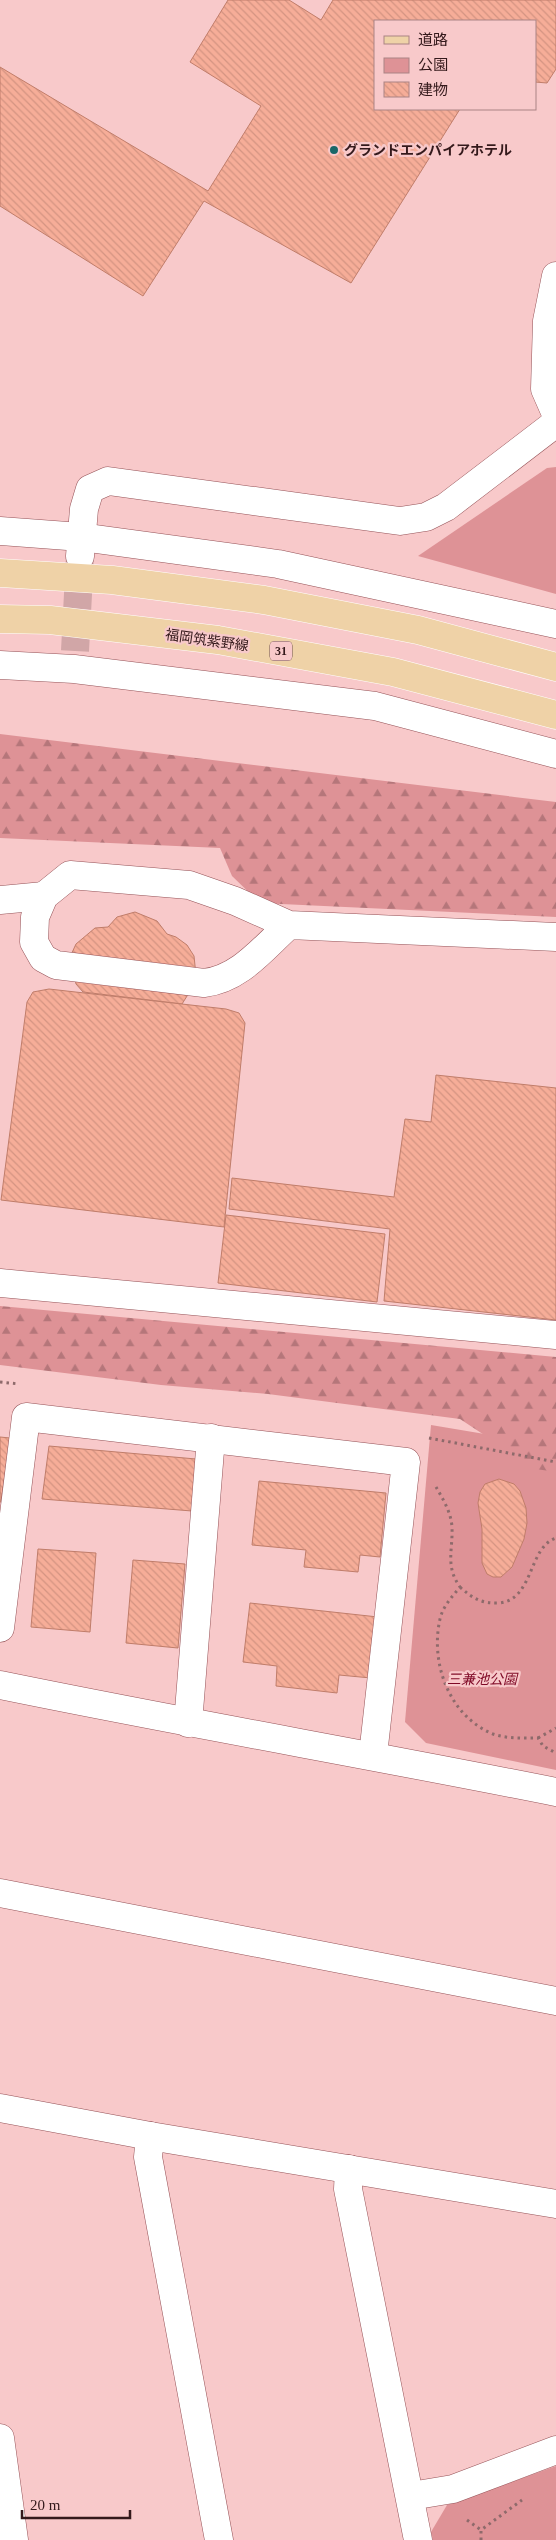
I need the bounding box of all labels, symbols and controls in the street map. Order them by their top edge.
legend [374,20,536,110]
text: 道路 [418,32,448,48]
text: 公園 [418,57,448,73]
text: 建物 [418,82,448,98]
place label: グランドエンパイアホテル [344,142,512,158]
marker: グランドエンパイアホテル [328,144,340,156]
street label: 福岡筑紫野線 [164,627,250,654]
road number: 31 [270,641,292,660]
park label: 三兼池公園 [447,1672,519,1687]
scale bar [22,2488,130,2520]
text: 20 m [30,2497,61,2513]

